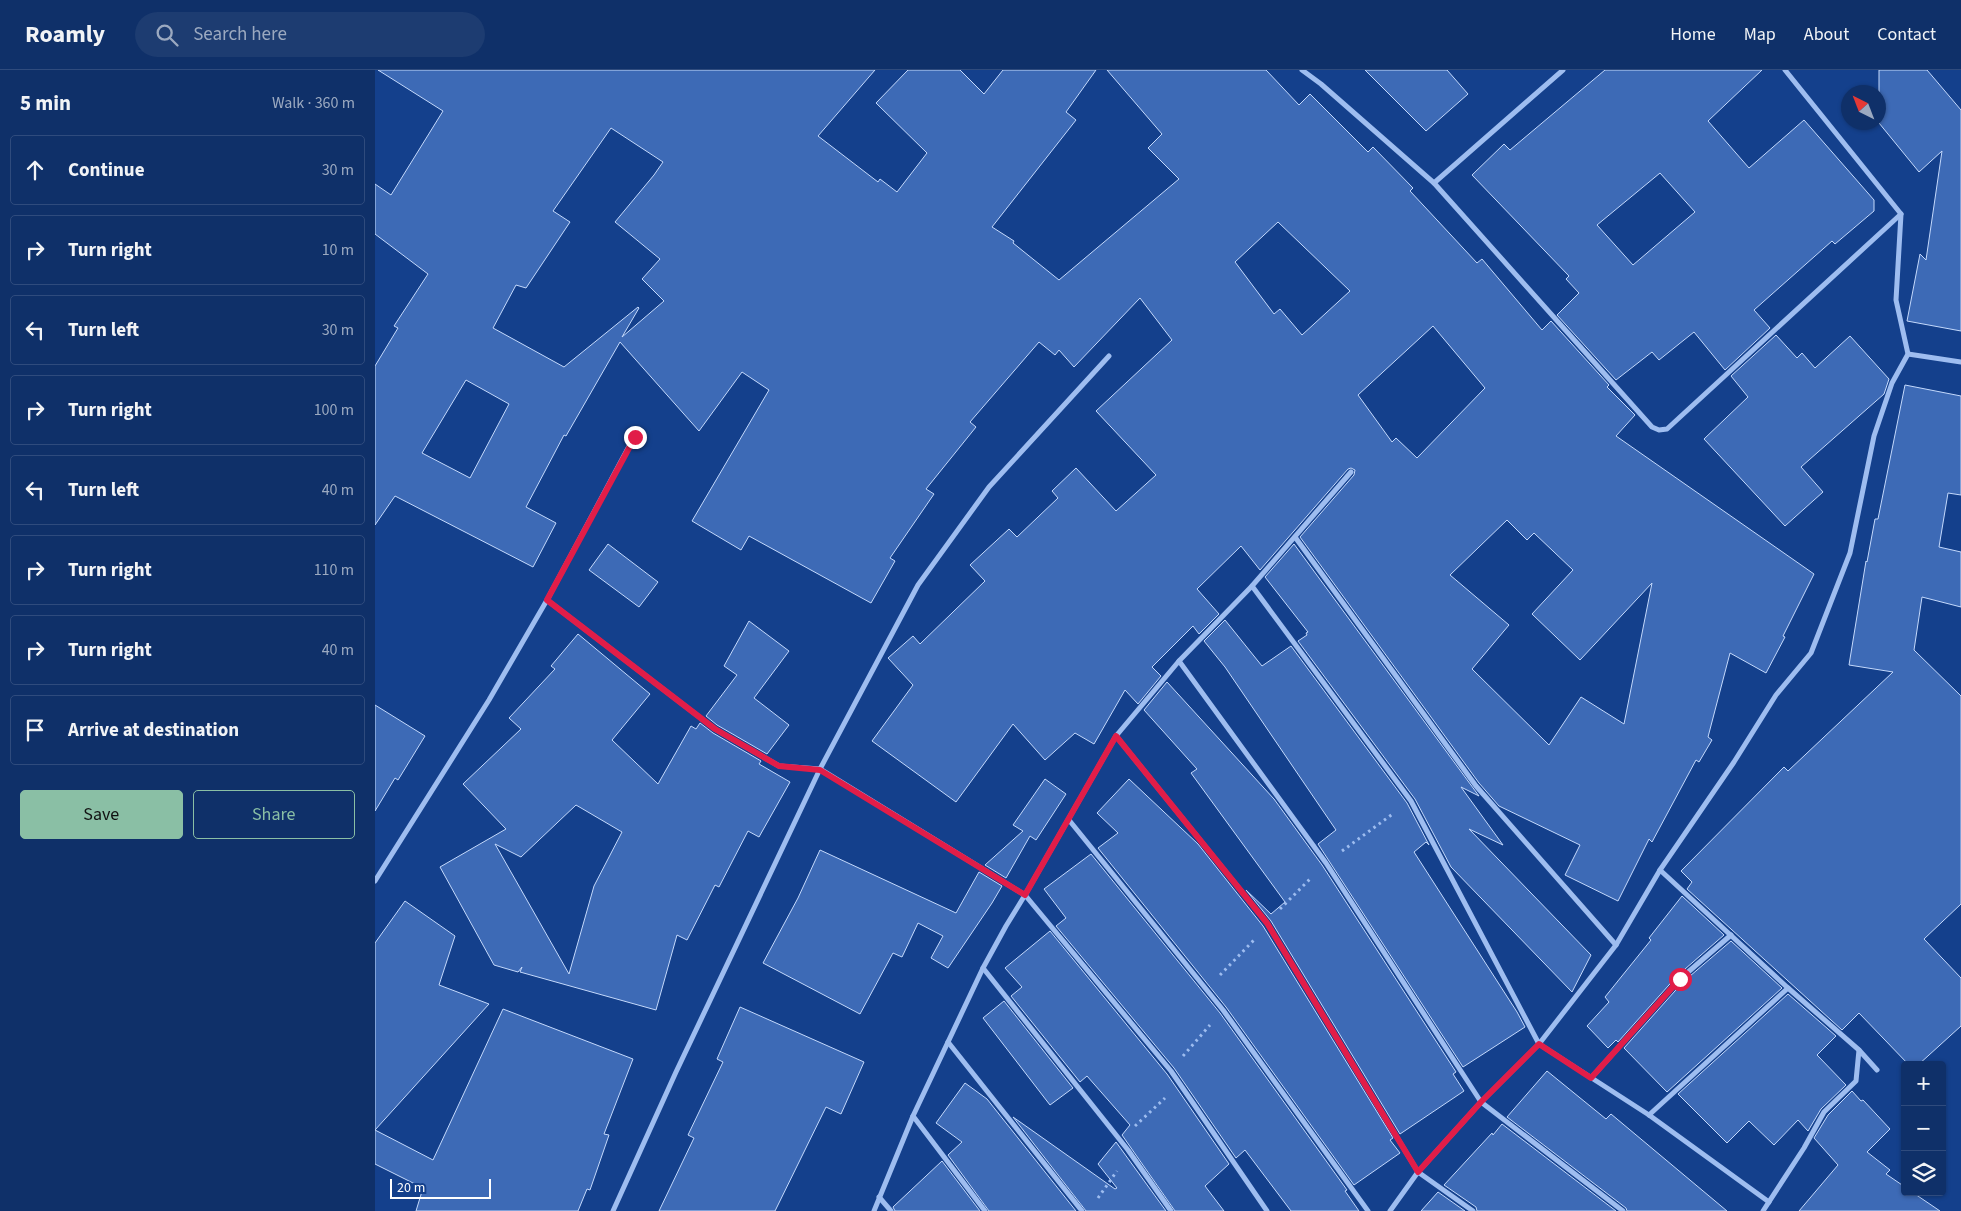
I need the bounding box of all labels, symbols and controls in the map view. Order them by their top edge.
search box [135,12,485,57]
text: Roamly [25,17,105,52]
icon: search [153,21,181,49]
text: Search here [193,21,287,48]
text: Home [1670,22,1716,47]
text: Map [1744,22,1776,47]
text: About [1804,22,1849,47]
text: Contact [1877,22,1936,47]
north arrow [1841,85,1886,130]
text: 5 min [20,88,71,118]
text: Walk · 360 m [272,92,355,114]
icon: ahead [21,156,49,184]
text: Continue [68,157,145,184]
text: 30 m [322,159,354,181]
icon: right [21,236,49,264]
text: Turn right [68,237,152,264]
text: 10 m [322,239,354,261]
icon: left [21,316,49,344]
text: Turn left [68,317,139,344]
text: 30 m [322,319,354,341]
icon: right [21,396,49,424]
text: Turn right [68,397,152,424]
text: 100 m [314,399,354,421]
route end [624,426,647,449]
icon: left [21,476,49,504]
text: Turn left [68,477,139,504]
text: 40 m [322,479,354,501]
icon: right [21,556,49,584]
text: Turn right [68,557,152,584]
text: 110 m [314,559,354,581]
icon: right [21,636,49,664]
text: Turn right [68,637,152,664]
text: 40 m [322,639,354,661]
icon: arrive [21,716,49,744]
text: Arrive at destination [68,717,239,744]
button: Save [20,790,183,839]
button: Share [193,790,355,839]
route start [1669,968,1692,991]
map controls [1901,1061,1946,1196]
button: + [1901,1061,1946,1106]
button: − [1901,1106,1946,1151]
button: layers [1901,1151,1946,1196]
scale bar [390,1176,491,1199]
text: 20 m [397,1178,425,1198]

